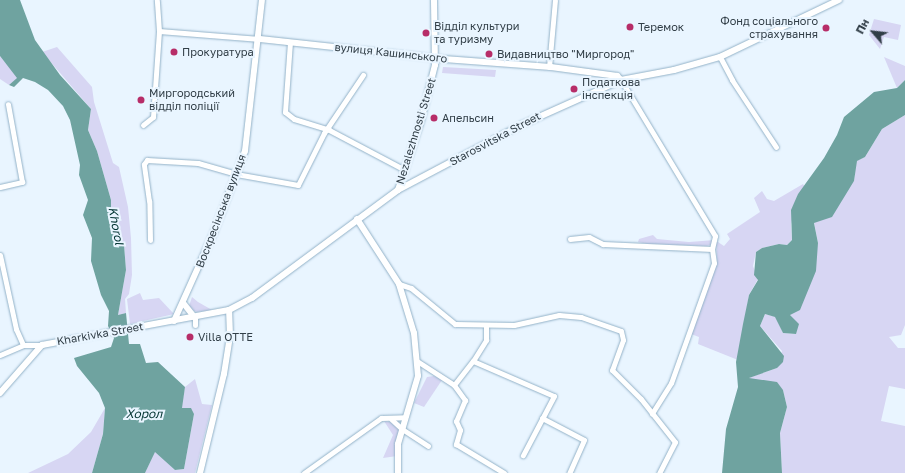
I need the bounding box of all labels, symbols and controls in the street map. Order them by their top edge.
north arrow [853,12,893,52]
place label: Фонд соціального страхування [720,15,818,41]
text: Пн [853,16,871,36]
place label: Відділ культури та туризму [434,20,519,46]
place label: Теремок [638,20,684,34]
marker: Теремок [625,22,635,32]
marker: Фонд соціального страхування [821,23,831,33]
marker: Відділ культури та туризму [421,28,431,38]
street label: вулиця Кашинського [334,41,448,65]
place label: Прокуратура [182,45,254,59]
marker: Прокуратура [169,47,179,57]
place label: Видавництво "Миргород" [497,47,634,61]
marker: Видавництво "Миргород" [484,49,494,59]
street label: Nezalezhnosti Street [394,76,438,186]
place label: Податкова інспекція [582,76,640,102]
marker: Податкова інспекція [569,84,579,94]
place label: Миргородський відділ поліції [149,87,235,113]
marker: Миргородський відділ поліції [136,95,146,105]
street label: Starosvitska Street [447,109,543,169]
place label: Апельсин [442,111,494,125]
marker: Апельсин [429,113,439,123]
street label: Воскресінська вулиця [193,152,249,270]
water label: Khorol [106,206,126,246]
street label: Kharkivka Street [56,320,144,348]
place label: Villa OTTE [198,330,253,344]
marker: Villa OTTE [185,332,195,342]
water label: Хорол [126,407,162,421]

